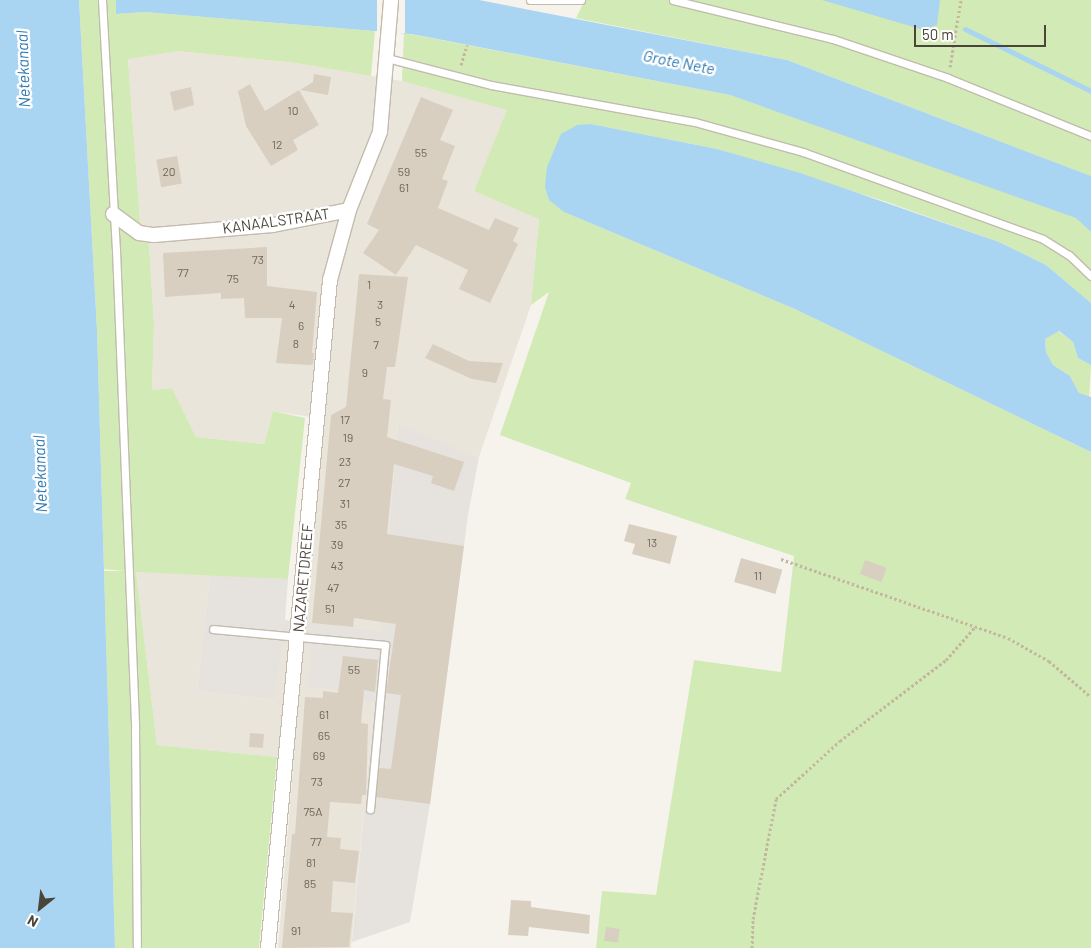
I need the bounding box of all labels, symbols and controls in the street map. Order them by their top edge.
scale bar [916,15,1048,47]
text: 50 m [922,25,954,43]
water label: Netekanaal [12,30,34,108]
water label: Grote Nete [642,46,716,78]
house number: 10 [288,104,298,118]
house number: 12 [272,138,282,152]
house number: 55 [415,146,427,160]
house number: 20 [162,165,176,179]
house number: 59 [398,165,410,179]
house number: 61 [399,181,409,195]
street label: KANAALSTRAAT [221,205,331,237]
house number: 73 [252,253,264,267]
house number: 77 [177,266,189,280]
house number: 75 [227,272,239,286]
house number: 1 [367,278,371,292]
house number: 4 [289,298,295,312]
house number: 3 [377,298,383,312]
house number: 5 [375,315,381,329]
house number: 6 [298,319,304,333]
house number: 8 [293,337,299,351]
house number: 7 [373,338,379,352]
house number: 9 [362,366,368,380]
house number: 17 [340,413,350,427]
house number: 19 [343,431,353,445]
water label: Netekanaal [29,435,51,513]
house number: 23 [339,455,351,469]
house number: 27 [338,476,350,490]
house number: 31 [340,497,350,511]
house number: 35 [335,518,347,532]
street label: NAZARETDREEF [289,523,317,633]
house number: 13 [647,536,657,550]
house number: 39 [331,538,343,552]
house number: 43 [331,559,343,573]
house number: 11 [754,569,762,583]
house number: 47 [327,581,339,595]
house number: 51 [325,602,335,616]
house number: 55 [348,663,360,677]
house number: 61 [319,708,329,722]
house number: 65 [318,729,330,743]
house number: 69 [313,749,325,763]
house number: 73 [311,775,323,789]
house number: 75A [303,805,323,819]
house number: 77 [310,835,322,849]
house number: 81 [306,856,316,870]
house number: 85 [304,877,316,891]
north arrow [15,883,65,933]
text: N [24,912,41,931]
house number: 91 [291,924,301,938]

